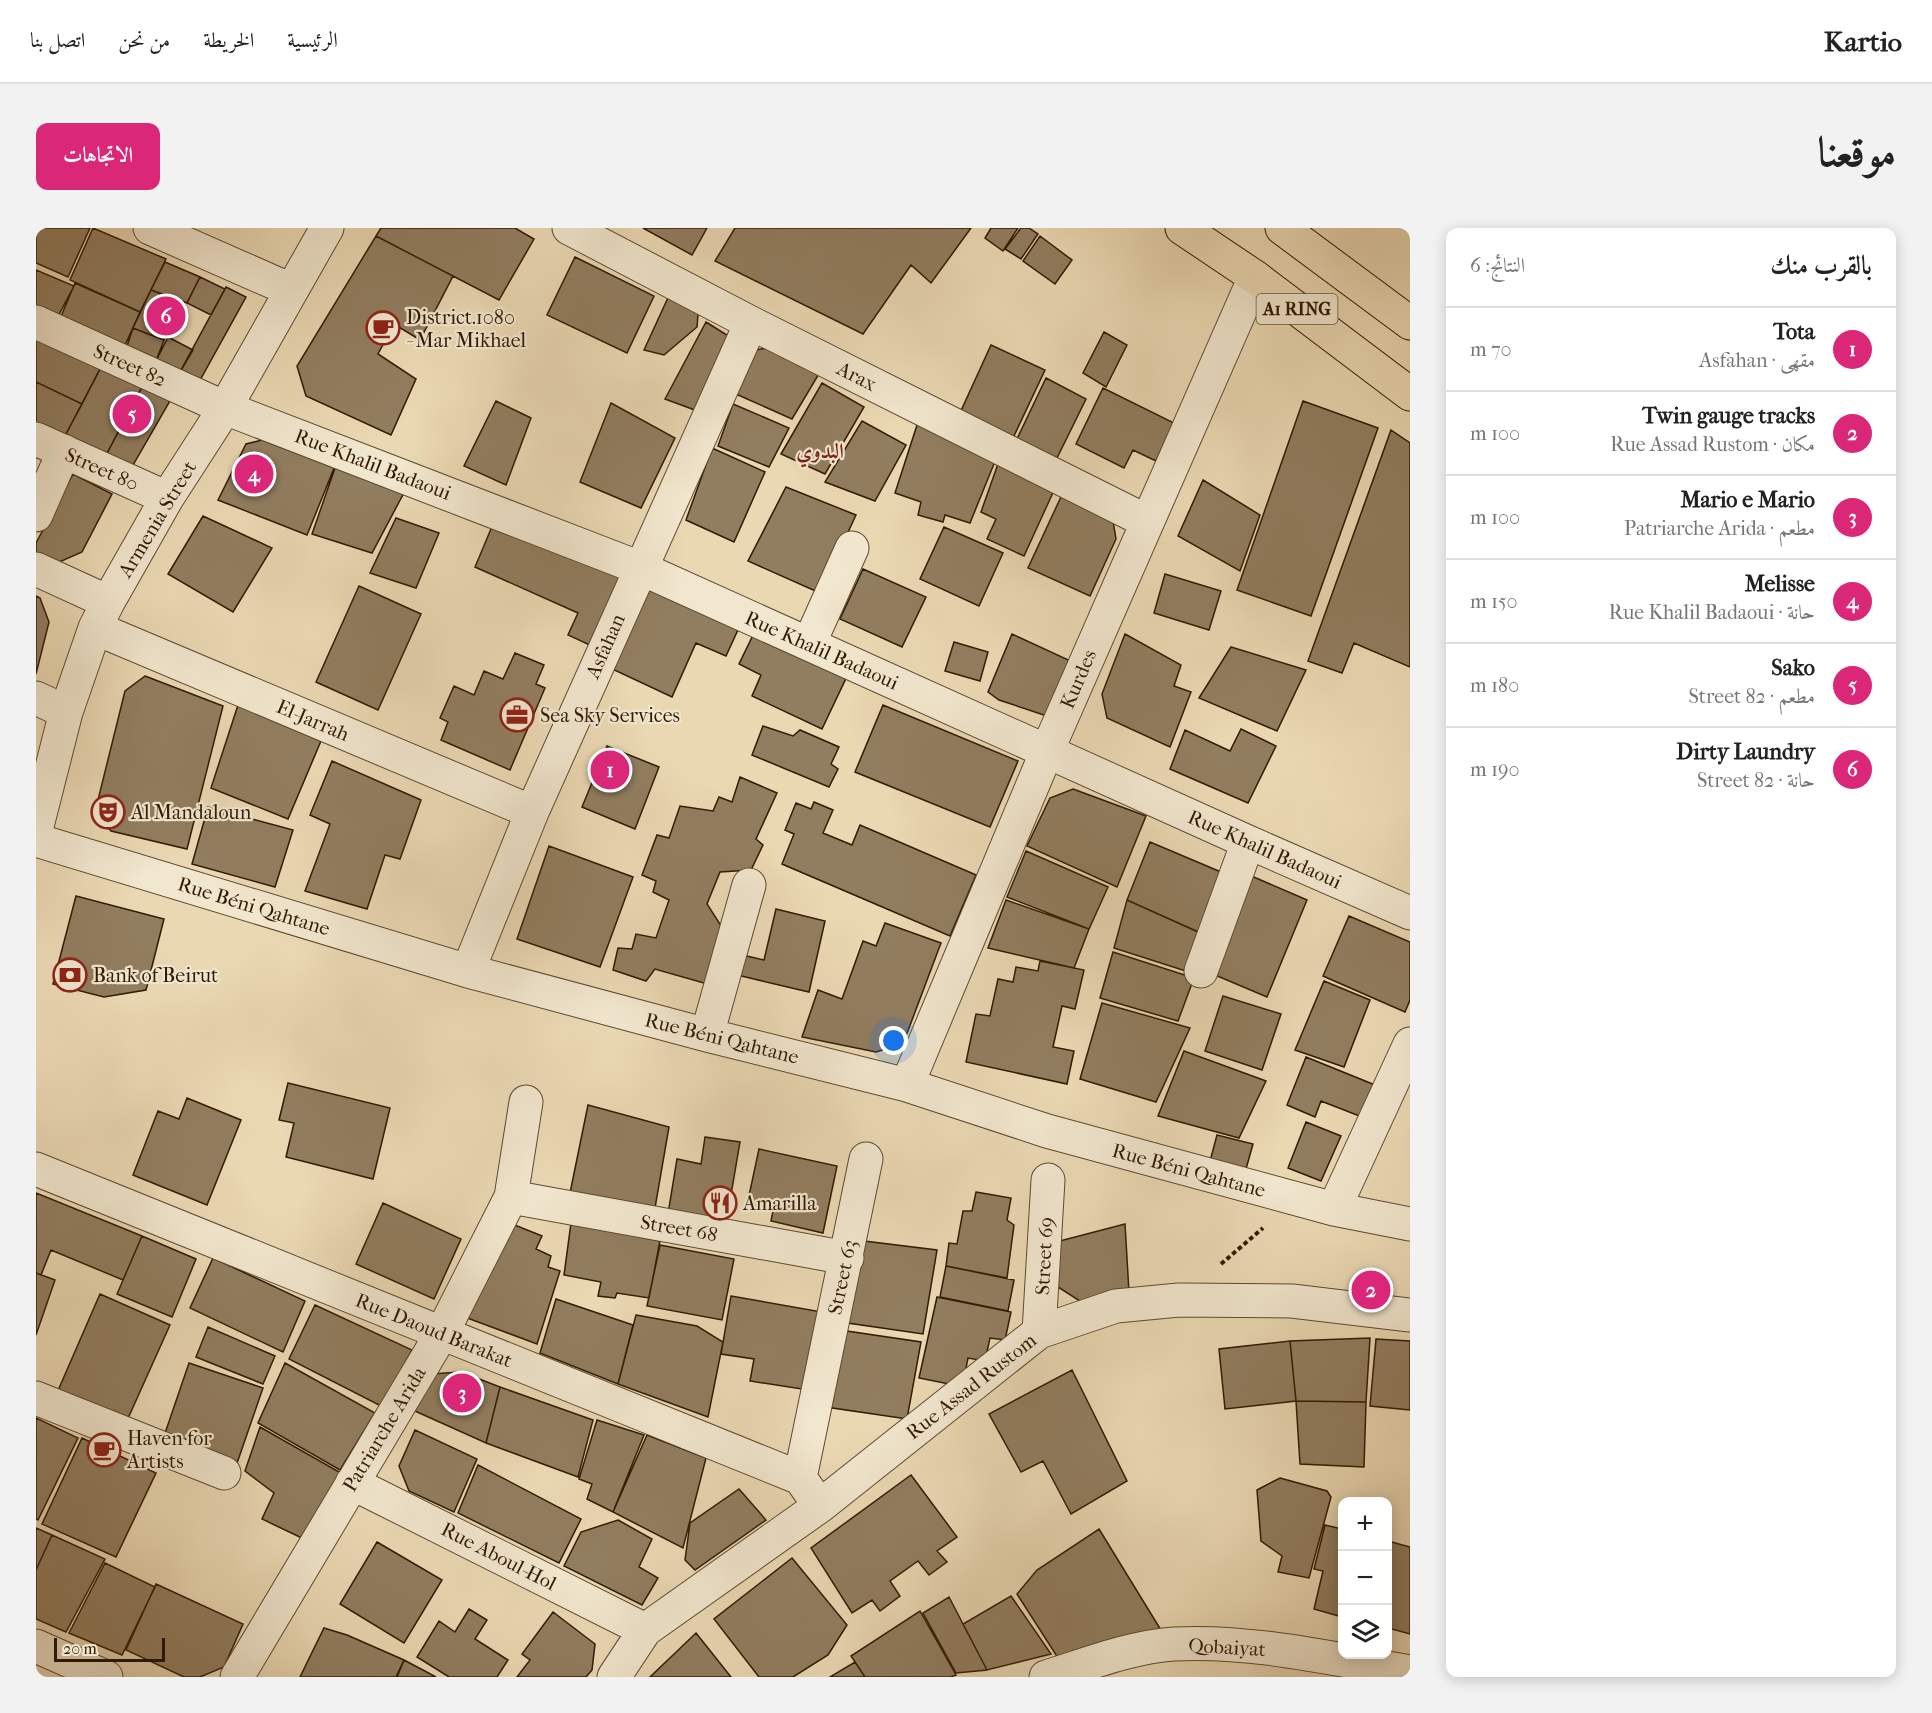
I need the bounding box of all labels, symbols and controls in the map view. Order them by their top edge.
text: Kartio [1824,25,1902,58]
text: اتصل بنا [30,28,85,52]
text: من نحن [118,28,170,52]
text: الخريطة [203,28,254,52]
text: الرئيسية [287,28,338,52]
button: الاتجاهات [36,123,160,190]
text: موقعنا [1818,128,1896,177]
text: بالقرب منك [1770,250,1872,281]
text: النتائج: 6 [1470,254,1525,277]
pin: 6 [146,294,186,338]
road number: A1 RING [1256,294,1338,324]
place label: District.1080 - Mar Mikhael [406,306,527,352]
cafe icon: District.1080 - Mar Mikhael [365,310,401,346]
text: Tota [1773,319,1815,345]
text: 70 m [1470,338,1512,361]
text: 1 [1849,338,1856,361]
street label: Street 82 [90,339,170,392]
text: مقهى · Asfahan [1699,349,1815,372]
street label: Arax [832,356,881,396]
pin: 5 [112,392,152,436]
text: Twin gauge tracks [1642,403,1815,429]
text: 100 m [1470,422,1520,445]
text: 2 [1847,422,1858,445]
street label: Rue Khalil Badaoui [291,424,454,505]
text: مكان · Rue Assad Rustom [1610,433,1815,456]
district label: البدوي [796,439,844,468]
street label: Street 80 [61,443,142,496]
pin: 4 [234,452,274,496]
street label: Armenia Street [113,457,201,583]
text: Mario e Mario [1680,487,1815,513]
text: 100 m [1470,506,1520,529]
text: 3 [1848,506,1857,529]
text: مطعم · Patriarche Arida [1624,517,1815,540]
text: Melisse [1745,571,1815,597]
text: 150 m [1470,590,1518,613]
text: 4 [1847,590,1858,613]
text: حانة · Rue Khalil Badaoui [1609,601,1815,624]
street label: Rue Khalil Badaoui [742,606,902,695]
street label: Asfahan [581,610,630,683]
street label: Kurdes [1056,646,1101,712]
text: Sako [1771,655,1815,681]
text: 180 m [1470,674,1519,697]
text: 5 [1848,674,1857,697]
text: مطعم · Street 82 [1688,685,1815,708]
street label: El-Jarrah [273,695,353,746]
office icon: Sea Sky Services [499,697,535,733]
place label: Sea Sky Services [540,704,680,727]
text: Dirty Laundry [1676,739,1815,765]
pin: 1 [590,748,630,792]
text: 190 m [1470,758,1520,781]
text: 6 [1847,758,1858,781]
text: حانة · Street 82 [1697,769,1815,792]
theatre icon: Al Mandaloun [90,794,126,830]
place label: Al Mandaloun [130,801,252,824]
street label: Rue Khalil Badaoui [1185,805,1345,894]
street label: Rue Béni Qahtane [175,872,333,941]
bank icon: Bank of Beirut [52,957,88,993]
place label: Bank of Beirut [93,964,218,987]
street label: Rue Béni Qahtane [643,1008,801,1069]
your location [879,1026,908,1055]
street label: Rue Béni Qahtane [1110,1139,1268,1202]
restaurant icon: Amarilla [702,1185,738,1221]
place label: Amarilla [742,1192,817,1215]
street label: Street 68 [639,1210,719,1247]
street label: Street 69 [1031,1216,1058,1296]
street label: Street 63 [823,1237,862,1317]
pin: 2 [1352,1268,1390,1312]
street label: Rue Daoud Barakat [352,1288,516,1372]
street label: Rue Assad Rustom [902,1328,1041,1444]
street label: Patriarche Arida [338,1362,431,1496]
pin: 3 [442,1370,482,1416]
place label: Haven for Artists [126,1427,212,1473]
cafe icon: Haven for Artists [86,1432,122,1468]
map controls [1338,1497,1392,1659]
button: + [1338,1497,1392,1551]
street label: Rue Aboul-Hol [437,1518,561,1596]
button: − [1338,1551,1392,1605]
button: layers [1338,1605,1392,1659]
street label: Qobaiyat [1188,1634,1266,1661]
scale bar [54,1635,165,1662]
text: 20 m [63,1639,97,1658]

